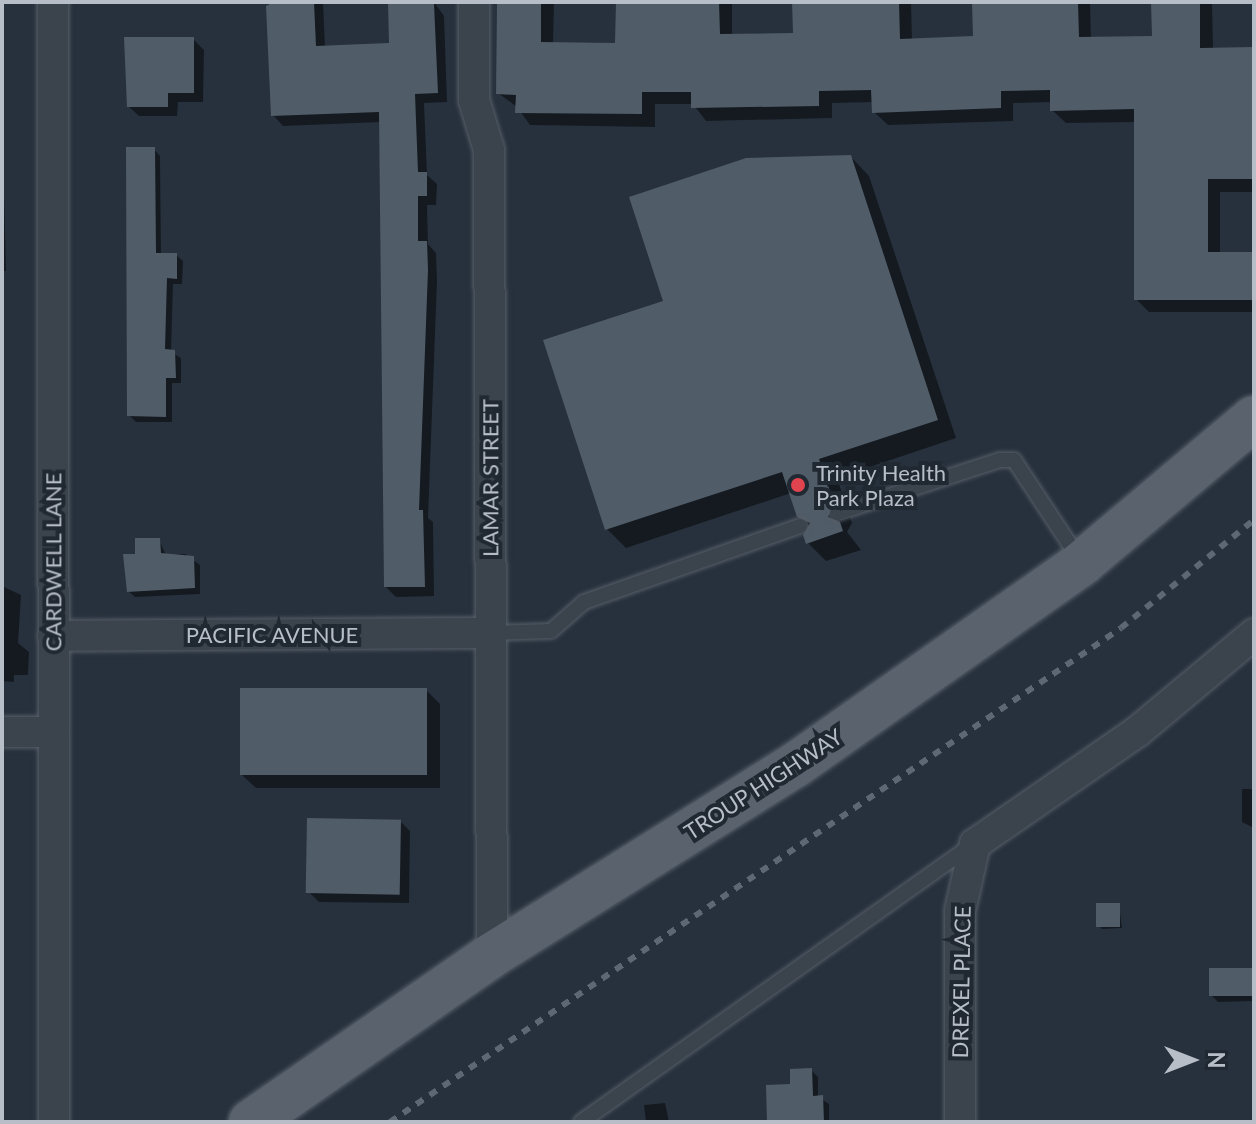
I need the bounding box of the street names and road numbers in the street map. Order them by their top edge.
street label: LAMAR STREET [477,399,503,557]
street label: CARDWELL LANE [40,472,66,652]
street label: PACIFIC AVENUE [185,622,359,648]
street label: TROUP HIGHWAY [679,723,847,845]
street label: DREXEL PLACE [946,905,976,1059]

